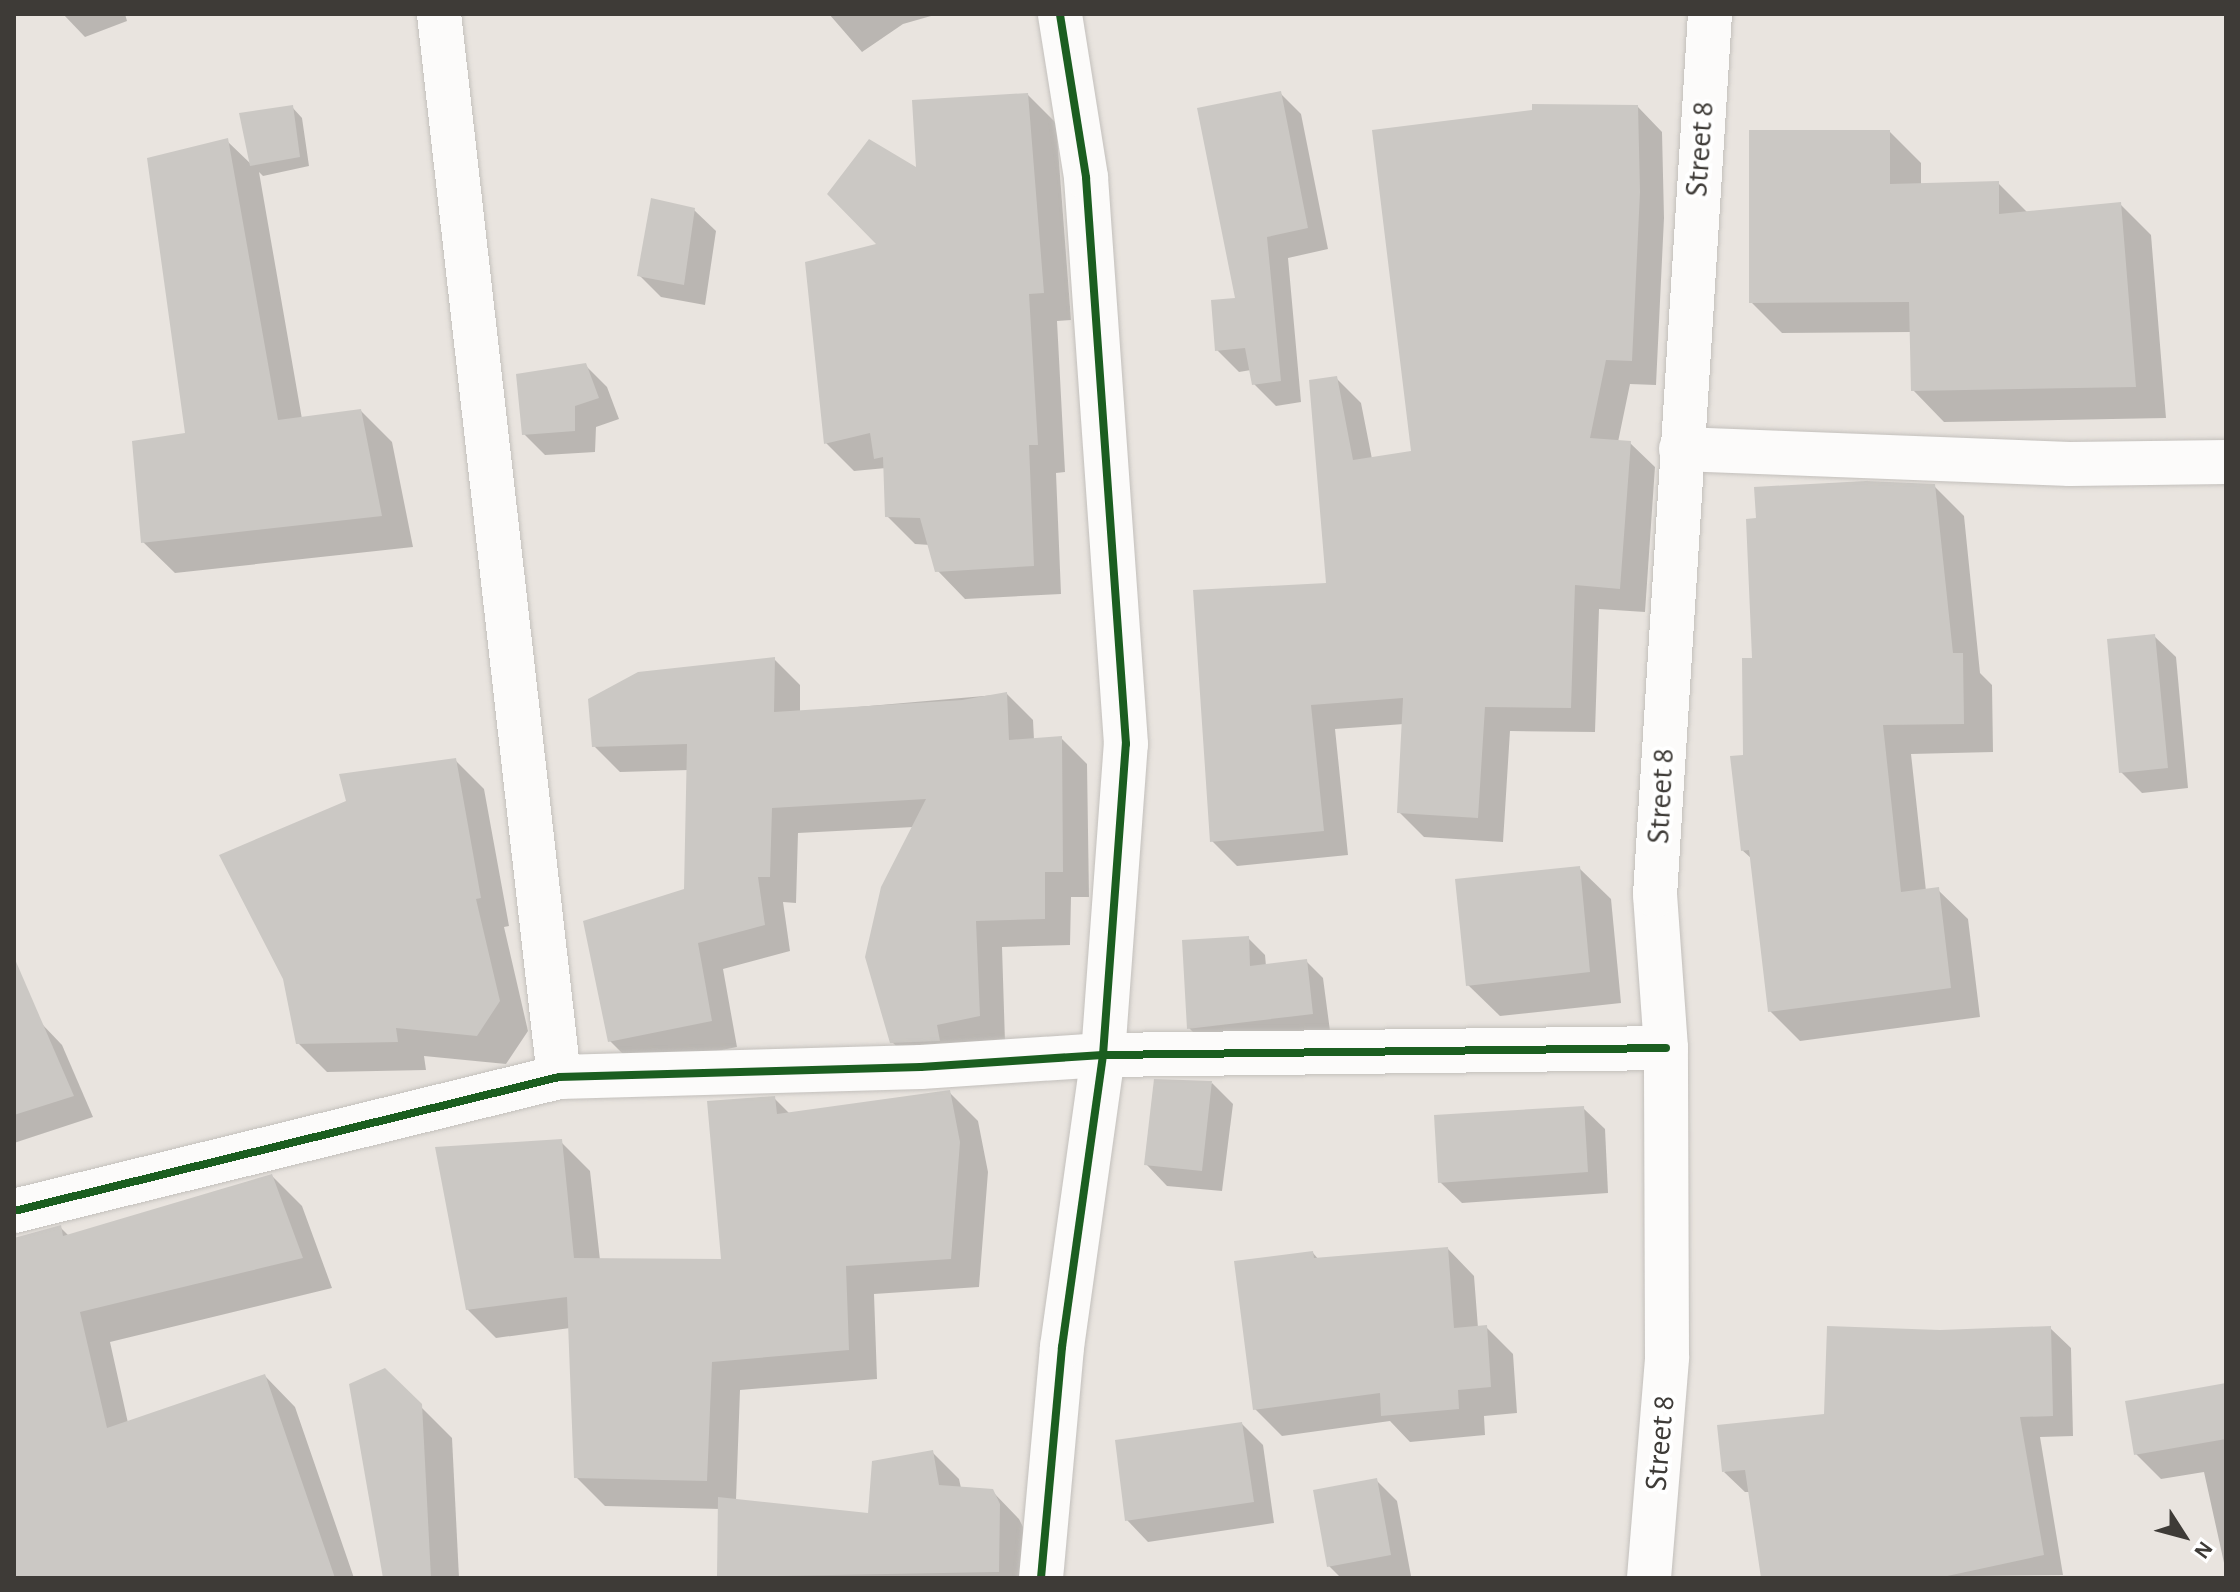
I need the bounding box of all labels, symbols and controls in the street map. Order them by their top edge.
street label: Street 8 [1678,100,1722,198]
street label: Street 8 [1639,747,1683,845]
street label: Street 8 [1637,1394,1683,1492]
north arrow [2144,1496,2224,1576]
text: N [2190,1537,2217,1563]

